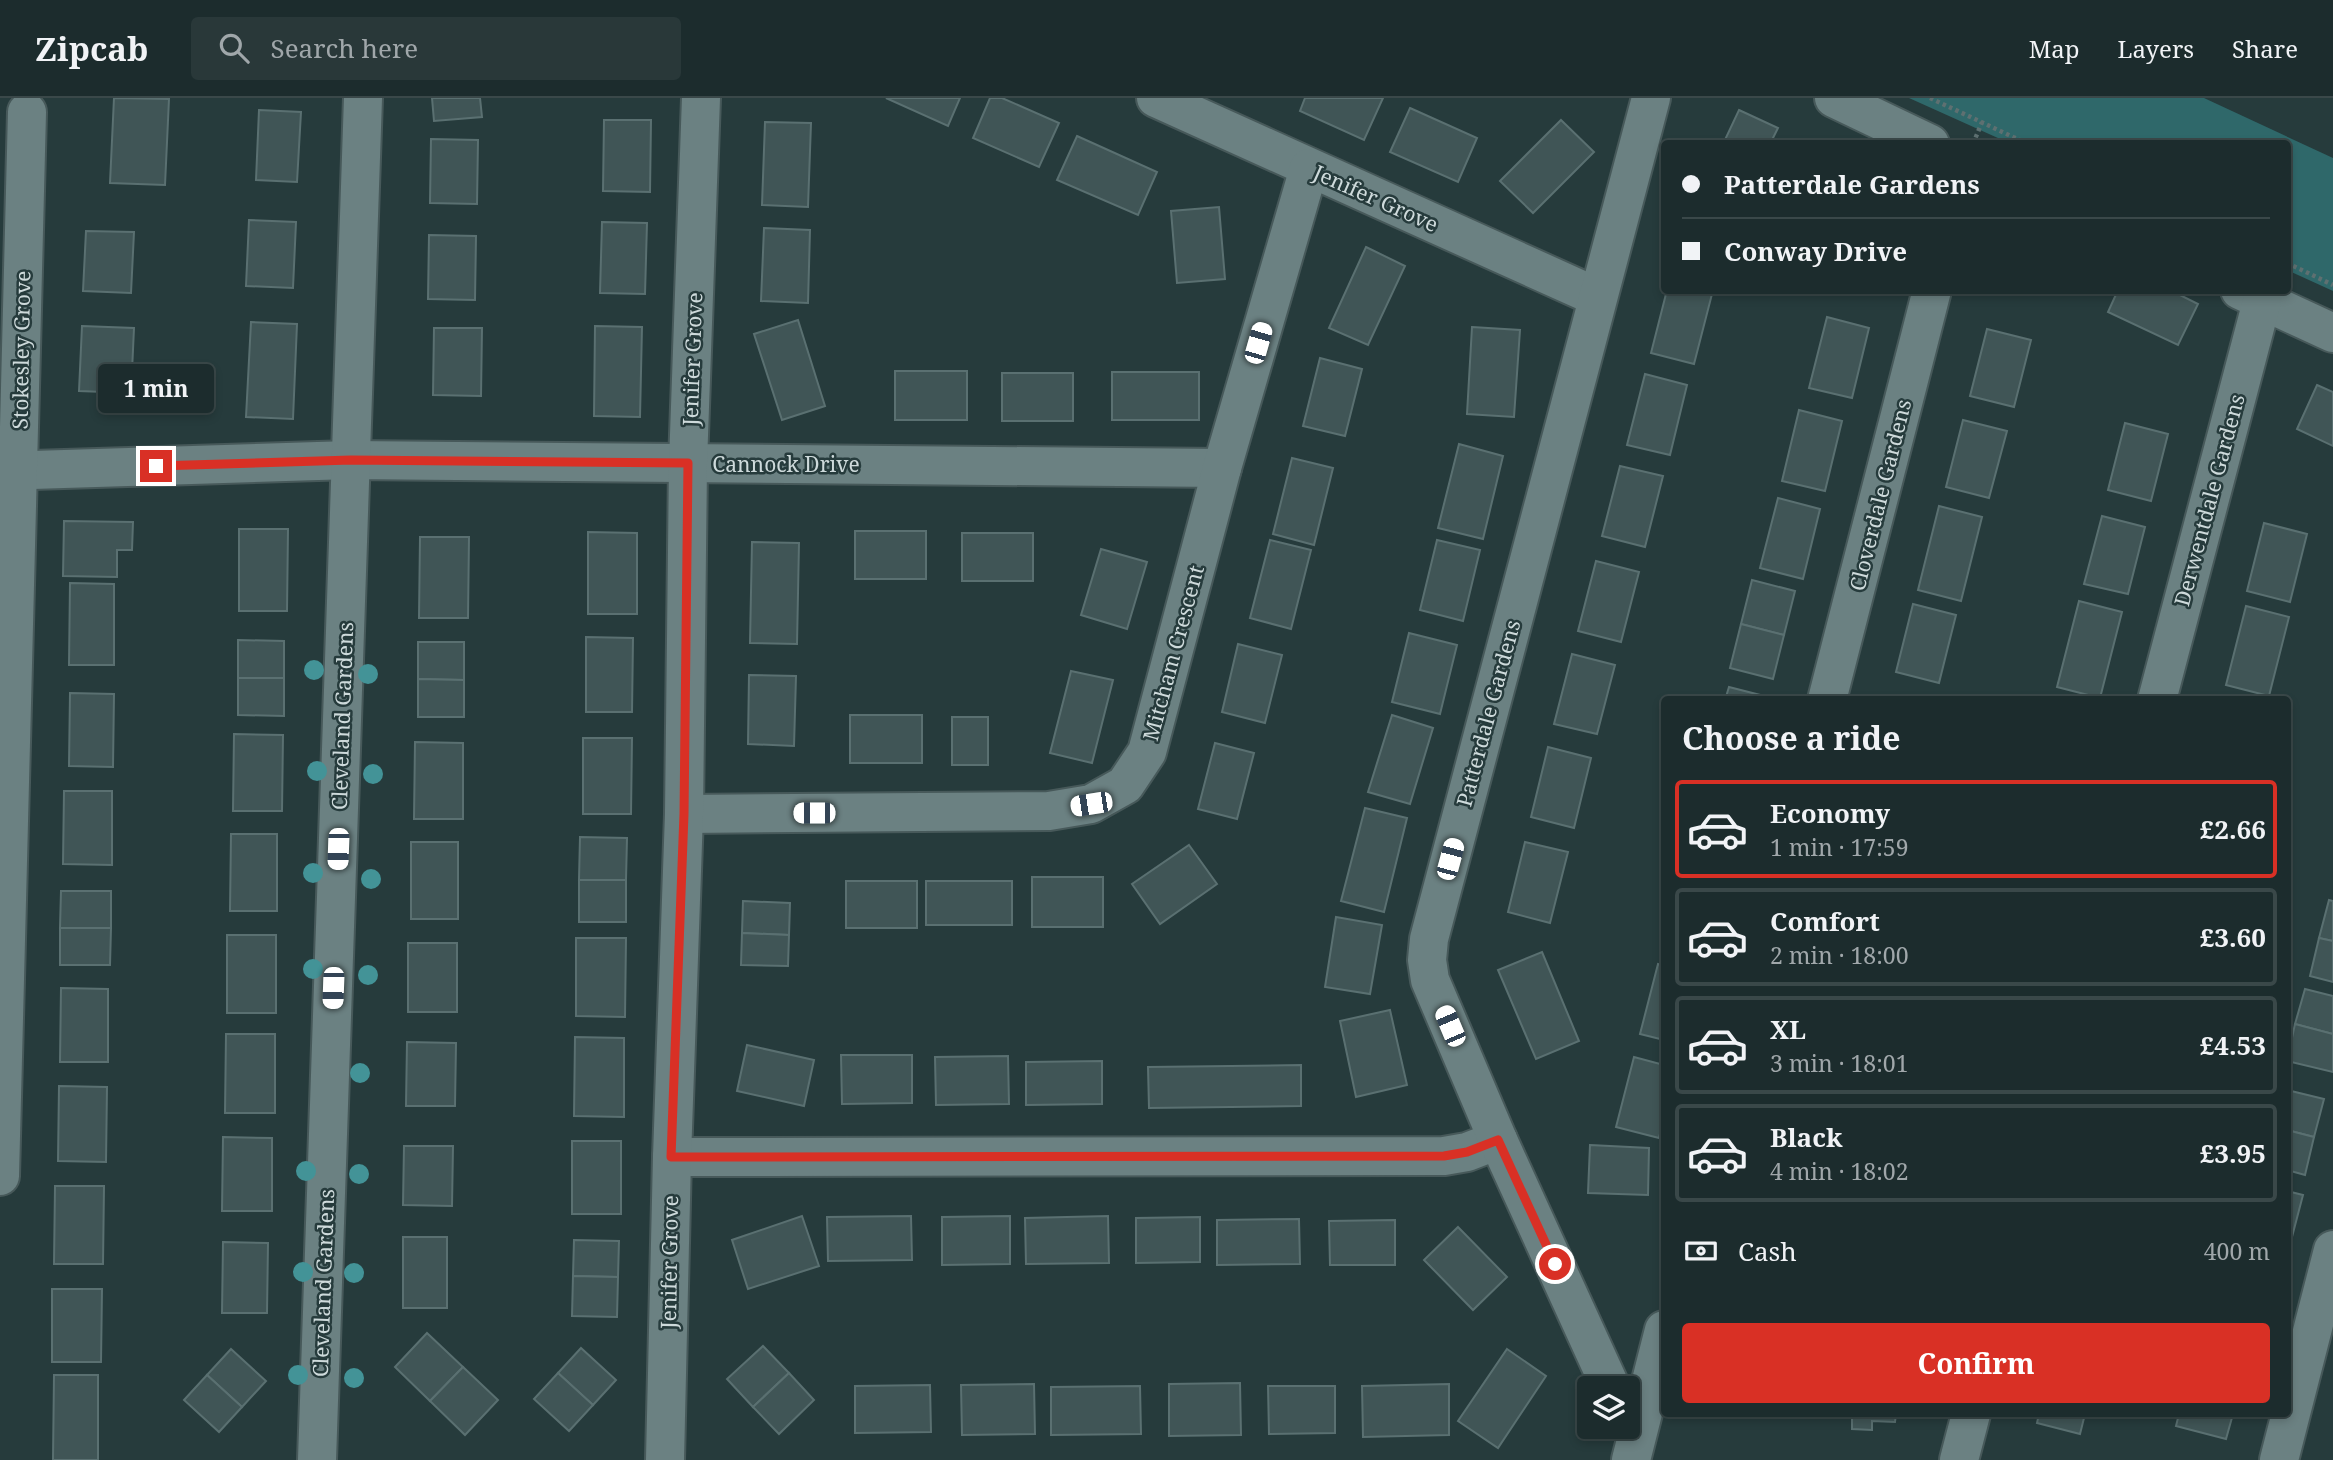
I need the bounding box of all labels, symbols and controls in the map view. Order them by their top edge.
search box [191,17,681,80]
text: Zipcab [35,26,149,71]
icon: search [215,29,253,67]
text: Search here [271,30,418,66]
text: Map [2029,32,2080,65]
text: Layers [2118,32,2194,65]
text: Share [2232,32,2298,65]
street label: Jenifer Grove [1308,158,1443,238]
text: Patterdale Gardens [1724,166,1980,202]
text: Conway Drive [1724,233,1907,269]
street label: Stokesley Grove [6,270,36,430]
street label: Jenifer Grove [676,292,708,427]
car [1243,320,1274,366]
callout: 1 min [98,364,214,414]
text: 1 min [123,372,189,404]
street label: Derwentdale Gardens [2167,391,2251,609]
street label: Cloverdale Gardens [1843,396,1917,594]
route end [140,450,172,482]
street label: Cannock Drive [712,450,860,478]
street label: Mitcham Crescent [1136,562,1210,744]
street label: Patterdale Gardens [1450,617,1526,809]
street label: Cleveland Gardens [325,622,359,810]
text: Choose a ride [1682,716,1901,759]
car [1069,790,1114,818]
text: Economy [1770,795,1890,831]
icon: car [1686,798,1749,861]
car [794,803,836,824]
text: £2.66 [2200,811,2266,847]
car [327,828,350,870]
text: 1 min · 17:59 [1770,831,1908,863]
car [1435,836,1466,882]
text: Comfort [1770,903,1880,939]
icon: car [1686,906,1749,969]
text: £3.60 [2200,919,2266,955]
text: 2 min · 18:00 [1770,939,1908,971]
car [322,967,345,1009]
car [1433,1003,1468,1049]
text: XL [1770,1011,1806,1047]
icon: car [1686,1014,1749,1077]
text: £4.53 [2200,1027,2266,1063]
text: 3 min · 18:01 [1770,1047,1908,1079]
text: Black [1770,1119,1843,1155]
icon: car [1686,1122,1749,1185]
text: £3.95 [2200,1135,2266,1171]
text: 4 min · 18:02 [1770,1155,1908,1187]
street label: Cleveland Gardens [306,1189,340,1377]
street label: Jenifer Grove [654,1195,684,1330]
icon: cash [1682,1232,1720,1270]
text: Cash [1738,1233,1797,1269]
text: 400 m [2204,1235,2270,1267]
route start [1539,1248,1571,1280]
button: Confirm [1682,1323,2270,1403]
map controls [1577,1376,1640,1439]
button: layers [1577,1376,1640,1439]

